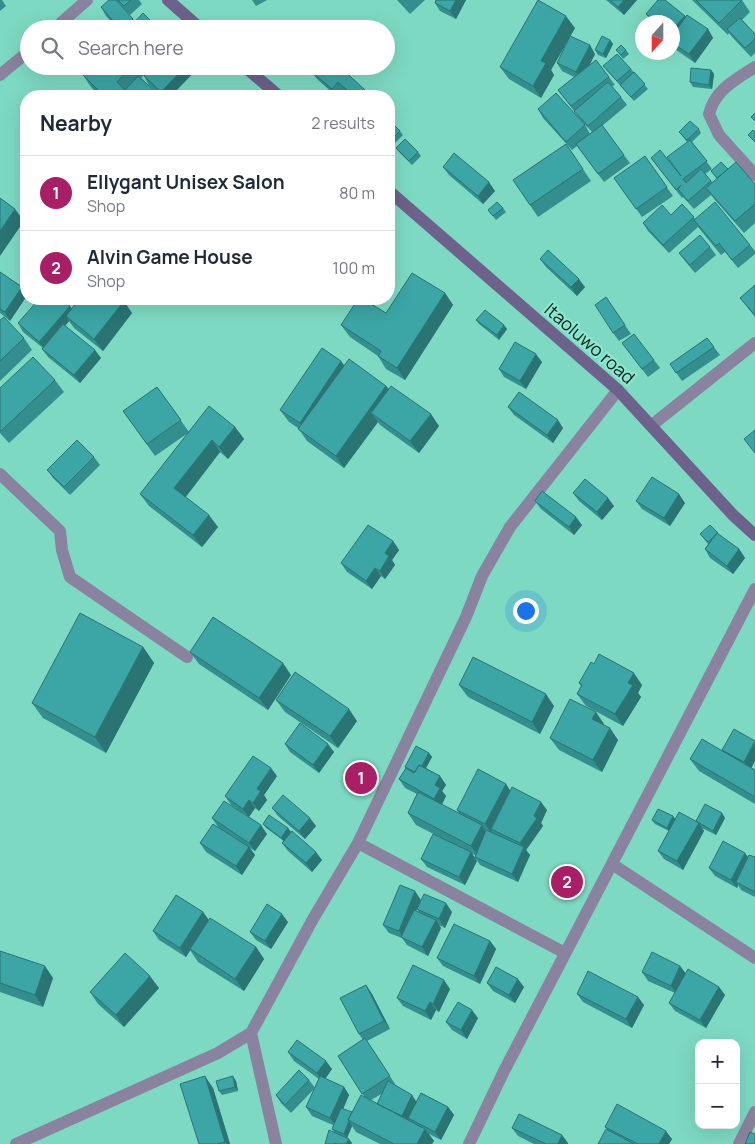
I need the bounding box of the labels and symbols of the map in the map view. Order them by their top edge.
north arrow [635,15,680,60]
street label: Itaoluwo road [540,297,640,389]
your location [513,598,539,624]
pin: 1 [345,759,377,797]
pin: 2 [551,863,583,901]

